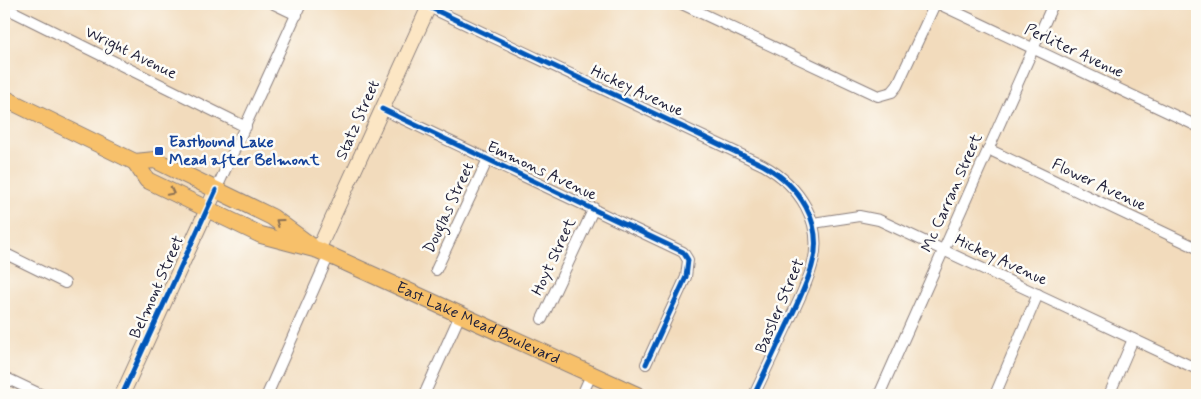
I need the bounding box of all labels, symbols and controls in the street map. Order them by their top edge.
street label: Perliter Avenue [1021,19,1127,83]
street label: Wright Avenue [81,22,181,85]
street label: Hickey Avenue [587,60,687,122]
street label: Statz Street [331,77,385,163]
street label: Mc Carran Street [916,130,988,256]
place label: Eastbound Lake Mead after Belmont [169,132,320,171]
street label: Emmons Avenue [484,136,601,206]
marker: Eastbound Lake Mead after Belmont [153,145,165,157]
street label: Flower Avenue [1048,154,1150,216]
street label: Douglas Street [419,159,480,257]
one-way arrow [166,186,175,196]
street label: Hoyt Street [527,214,581,299]
one-way arrow [275,218,284,228]
street label: Hickey Avenue [951,229,1051,291]
street label: Belmont Street [125,232,189,342]
street label: Bassler Street [751,255,810,357]
street label: East Lake Mead Boulevard [393,276,564,369]

